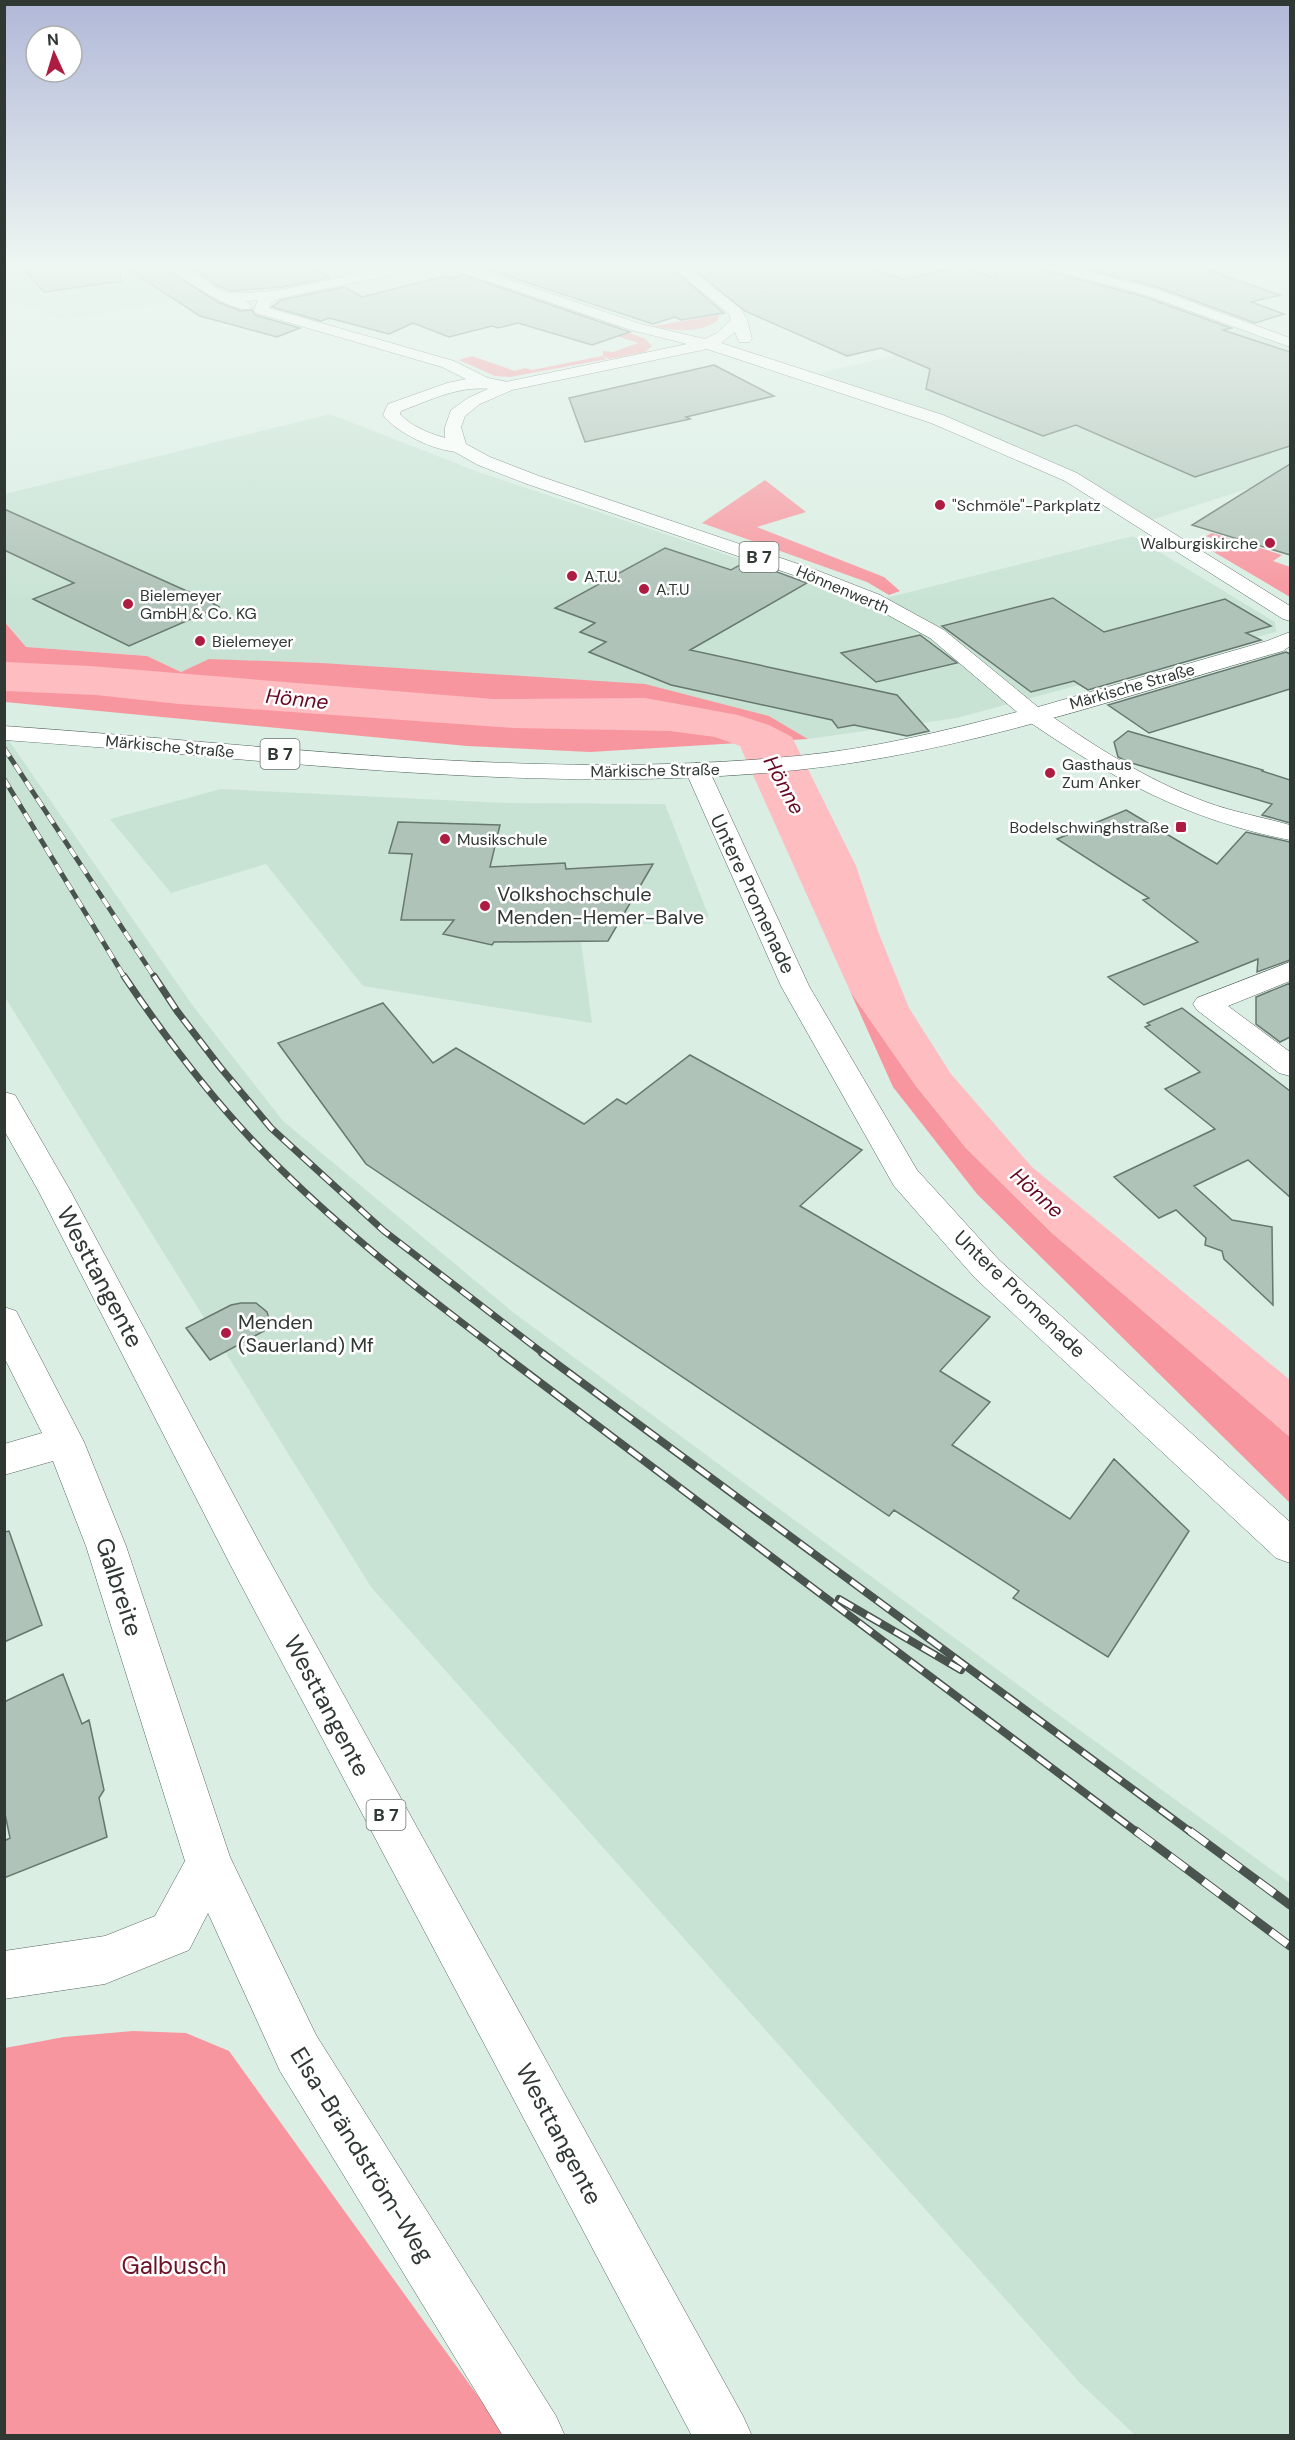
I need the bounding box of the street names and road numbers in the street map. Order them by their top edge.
road number: B 7 [740,542,778,572]
street label: Hönnenwerth [793,560,893,619]
street label: Märkische Straße [1067,659,1197,714]
street label: Märkische Straße [105,730,235,763]
road number: B 7 [260,739,300,769]
street label: Märkische Straße [590,759,720,782]
street label: Untere Promenade [705,810,801,978]
street label: Westtangente [50,1201,151,1353]
street label: Untere Promenade [949,1225,1091,1363]
street label: Galbreite [89,1533,150,1640]
street label: Westtangente [277,1630,378,1782]
road number: B 7 [366,1800,406,1830]
street label: Elsa-Brändström-Weg [284,2041,441,2268]
street label: Westtangente [509,2058,610,2210]

